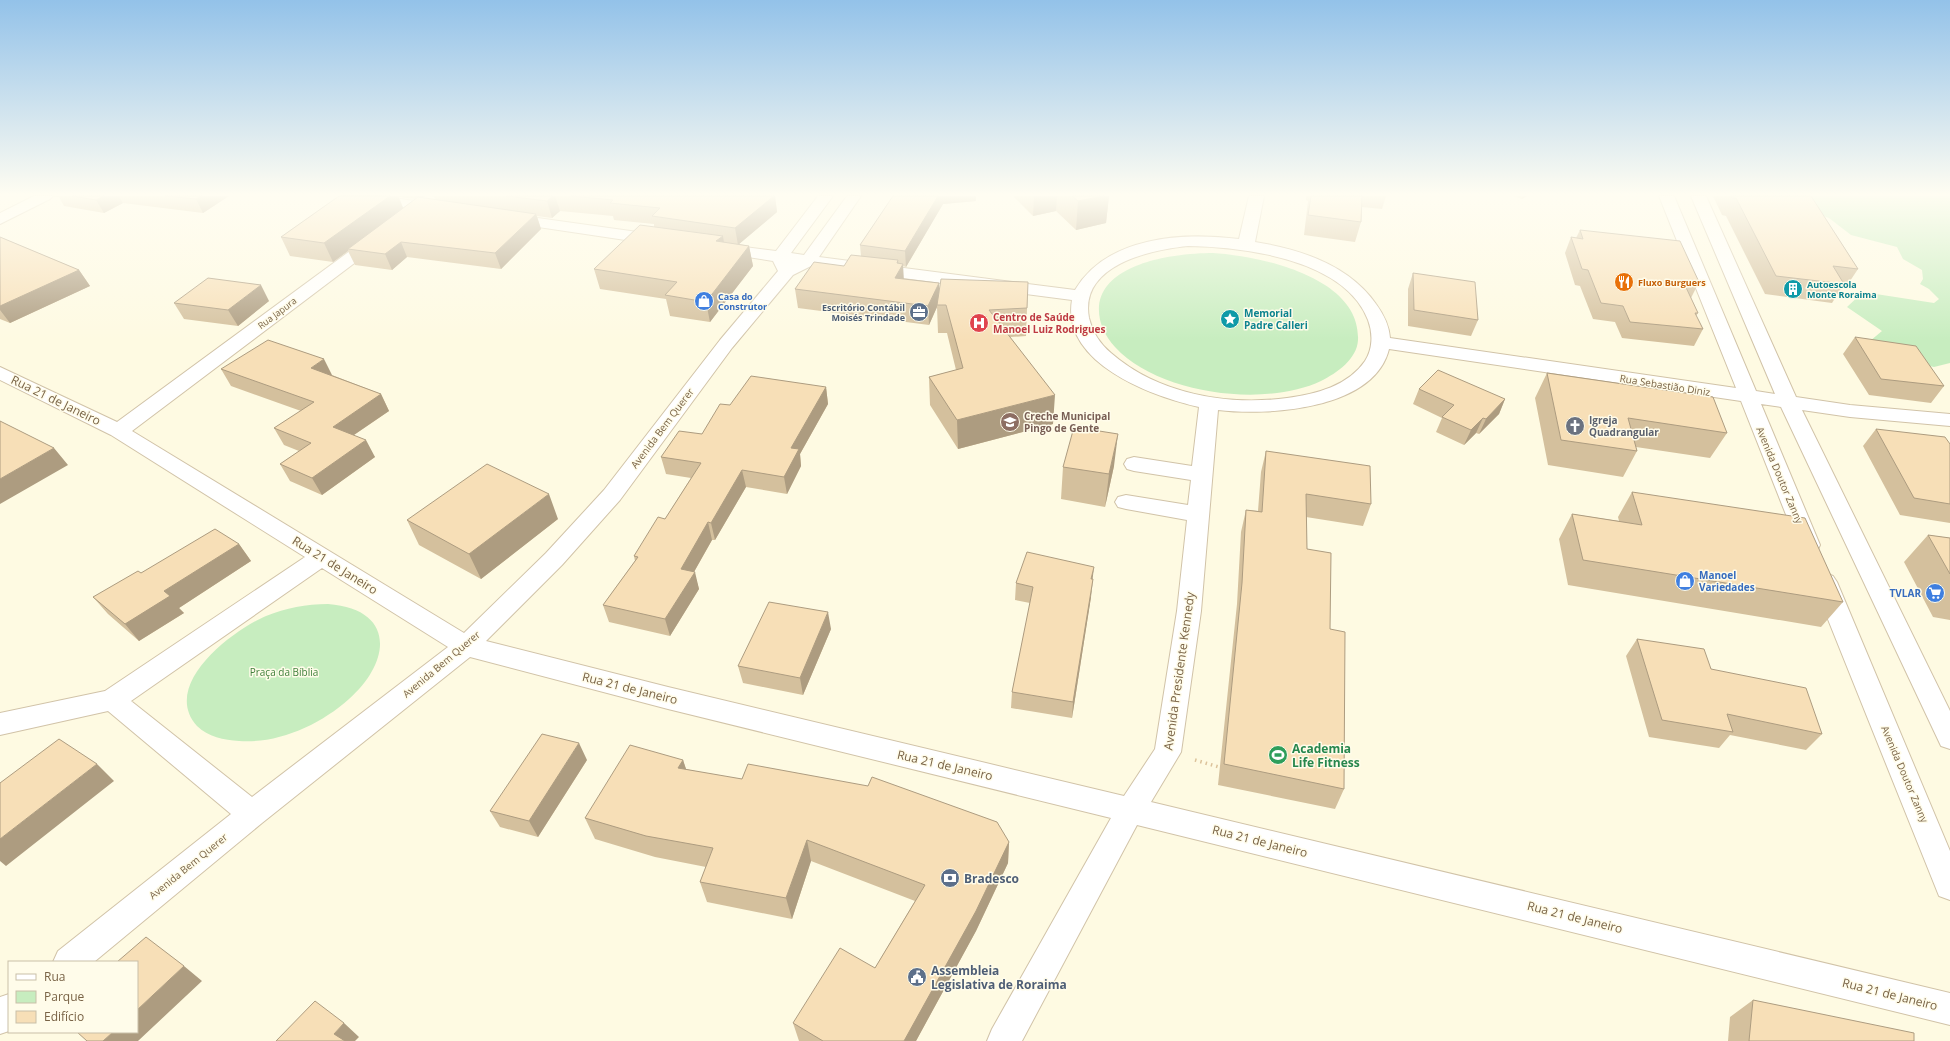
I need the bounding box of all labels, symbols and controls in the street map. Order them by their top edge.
restaurant icon: Fluxo Burguers [1613,271,1635,293]
place label: Fluxo Burguers [1638,276,1706,289]
building icon: Autoescola Monte Roraima [1782,278,1804,300]
place label: Autoescola Monte Roraima [1807,278,1877,301]
shop icon: Casa do Construtor [693,290,715,312]
place label: Casa do Construtor [718,290,767,313]
street label: Rua Japura [255,294,299,332]
place label: Escritório Contábil Moisés Trindade [822,301,905,324]
office icon: Escritório Contábil Moisés Trindade [908,301,930,323]
place label: Memorial Padre Calleri [1244,306,1308,332]
place icon: Memorial Padre Calleri [1219,308,1241,330]
place label: Centro de Saúde Manoel Luiz Rodrigues [993,310,1105,336]
hospital icon: Centro de Saúde Manoel Luiz Rodrigues [968,312,990,334]
street label: Rua 21 de Janeiro [8,371,104,429]
street label: Rua Sebastião Diniz [1619,371,1712,399]
street label: Avenida Bem Querer [627,385,697,471]
place label: Creche Municipal Pingo de Gente [1024,409,1110,435]
school or university icon: Creche Municipal Pingo de Gente [999,411,1021,433]
place label: Igreja Quadrangular [1589,413,1659,439]
church icon: Igreja Quadrangular [1564,415,1586,437]
street label: Avenida Doutor Zanny [1753,424,1807,527]
street label: Rua 21 de Janeiro [289,532,381,598]
place label: Manoel Variedades [1699,568,1755,594]
shop icon: Manoel Variedades [1674,570,1696,592]
supermarket icon: TVLAR [1924,582,1946,604]
place label: TVLAR [1890,586,1921,600]
street label: Avenida Presidente Kennedy [1159,590,1199,751]
street label: Avenida Bem Querer [399,627,483,701]
park label: Praça da Bíblia [250,665,318,679]
street label: Rua 21 de Janeiro [581,668,679,708]
street label: Avenida Doutor Zanny [1878,723,1932,826]
place label: Academia Life Fitness [1292,740,1360,771]
sports icon: Academia Life Fitness [1267,744,1289,766]
street label: Rua 21 de Janeiro [895,746,995,784]
street label: Rua 21 de Janeiro [1211,821,1309,861]
street label: Avenida Bem Querer [146,830,230,902]
bank icon: Bradesco [939,867,961,889]
place label: Bradesco [964,870,1019,887]
street label: Rua 21 de Janeiro [1526,897,1624,937]
legend [8,961,138,1033]
place label: Assembleia Legislativa de Roraima [931,962,1067,993]
public building icon: Assembleia Legislativa de Roraima [906,966,928,988]
text: Rua [44,968,65,985]
street label: Rua 21 de Janeiro [1841,974,1939,1014]
text: Parque [44,988,84,1005]
text: Edifício [44,1008,84,1025]

